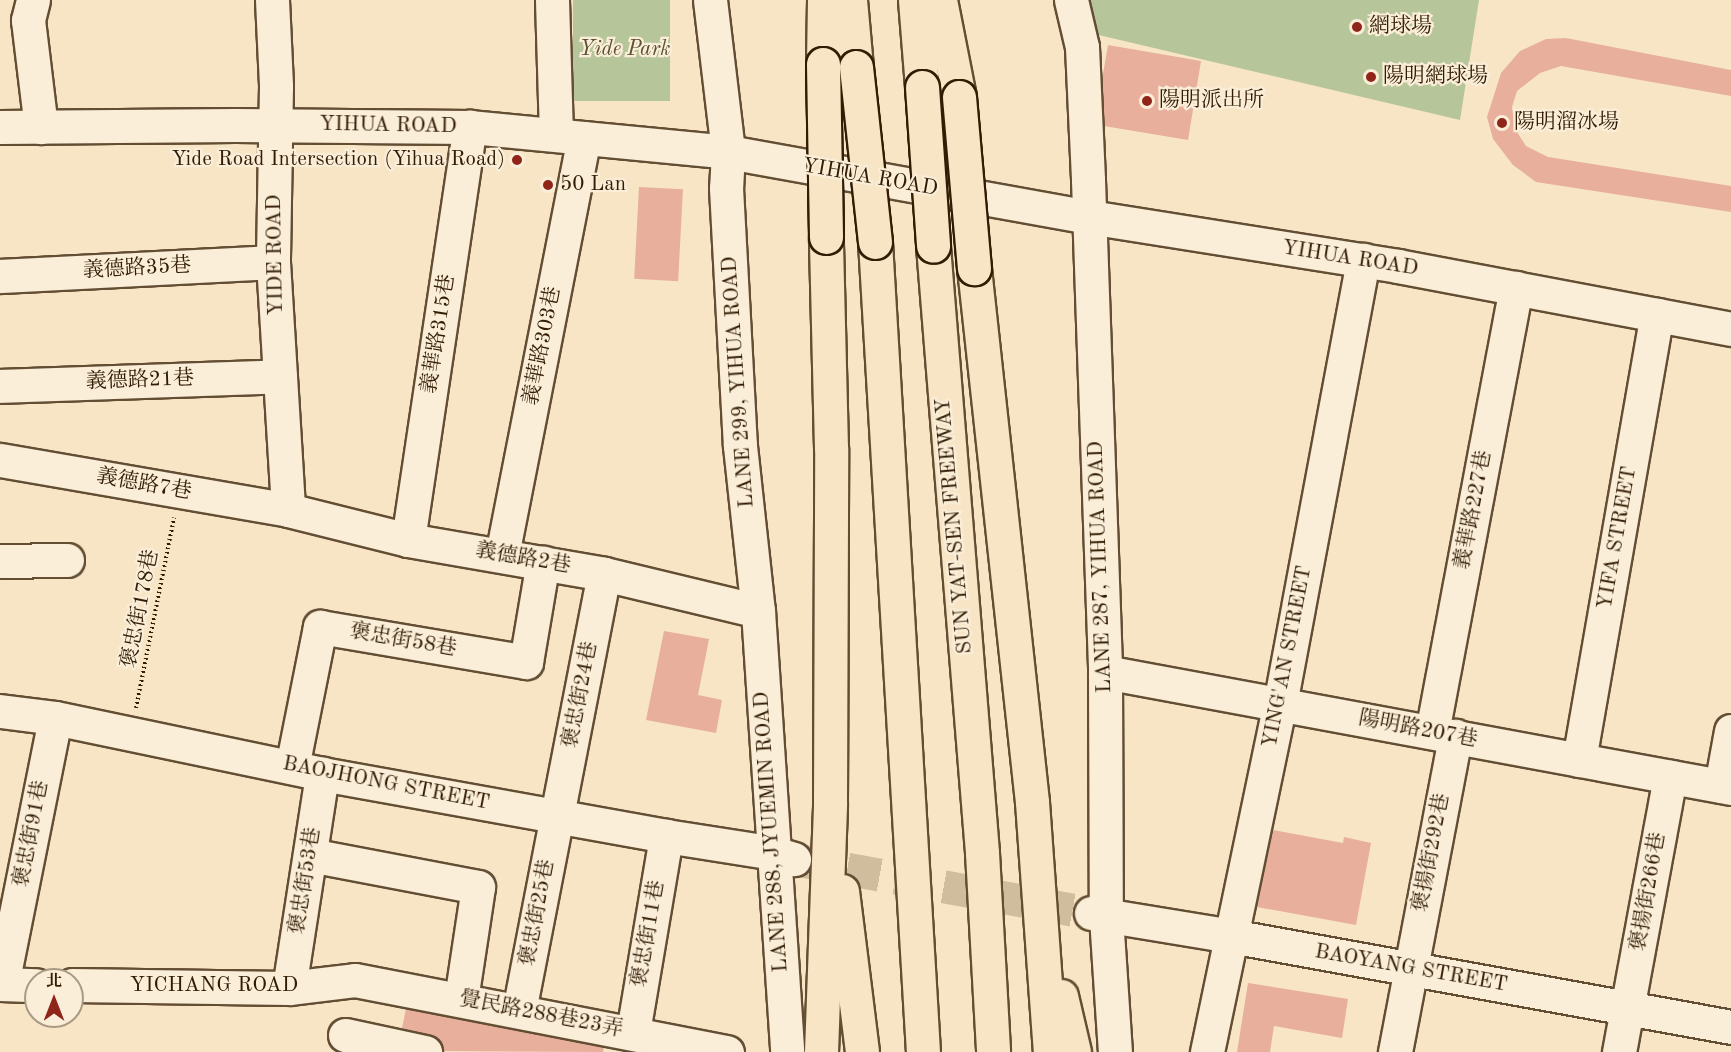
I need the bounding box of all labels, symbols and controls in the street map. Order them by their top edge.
place label: 網球場 [1369,14,1432,40]
marker: 網球場 [1350,20,1364,34]
park label: Yide Park [579,37,671,63]
place label: 陽明網球場 [1383,64,1488,90]
marker: 陽明網球場 [1364,70,1378,84]
place label: 陽明派出所 [1159,88,1264,114]
marker: 陽明派出所 [1140,94,1154,108]
place label: 陽明溜冰場 [1514,110,1619,136]
street label: YIHUA ROAD [319,112,457,140]
marker: 陽明溜冰場 [1495,116,1509,130]
place label: Yide Road Intersection (Yihua Road) [172,147,505,173]
marker: Yide Road Intersection (Yihua Road) [510,153,524,167]
street label: YIHUA ROAD [800,154,940,202]
place label: 50 Lan [560,172,626,198]
marker: 50 Lan [541,178,555,192]
street label: YIDE ROAD [262,194,290,316]
street label: YIHUA ROAD [1280,236,1420,282]
street label: 義德路35巷 [82,254,192,284]
street label: LANE 299, YIHUA ROAD [718,255,760,509]
street label: 義華路315巷 [417,273,461,395]
street label: 義華路303巷 [519,284,567,408]
street label: 義德路21巷 [85,367,195,395]
street label: SUN YAT-SEN FREEWAY [931,397,979,655]
street label: LANE 287, YIHUA ROAD [1084,441,1118,693]
street label: 義華路227巷 [1450,448,1498,572]
street label: 義德路7巷 [94,464,194,506]
street label: YIFA STREET [1593,464,1643,612]
street label: 義德路2巷 [473,538,573,580]
street label: 褒忠街178巷 [117,547,165,671]
street label: YING'AN STREET [1258,564,1318,750]
street label: 褒忠街58巷 [347,619,459,663]
street label: 褒忠街24巷 [558,639,604,751]
street label: LANE 288, JYUEMIN ROAD [750,691,794,973]
street label: 陽明路207巷 [1356,706,1480,754]
street label: BAOJHONG STREET [280,752,492,816]
street label: 褒忠街91巷 [9,778,55,890]
street label: 褒揚街292巷 [1408,791,1456,915]
street label: 褒忠街53巷 [285,826,327,936]
street label: 褒揚街266巷 [1626,830,1672,954]
street label: 褒忠街25巷 [515,857,561,969]
street label: 褒忠街11巷 [627,878,671,990]
street label: BAOYANG STREET [1313,940,1509,998]
north arrow [24,968,84,1028]
street label: YICHANG ROAD [130,973,298,999]
text: 北 [46,974,62,990]
street label: 覺民路288巷23弄 [457,987,625,1043]

